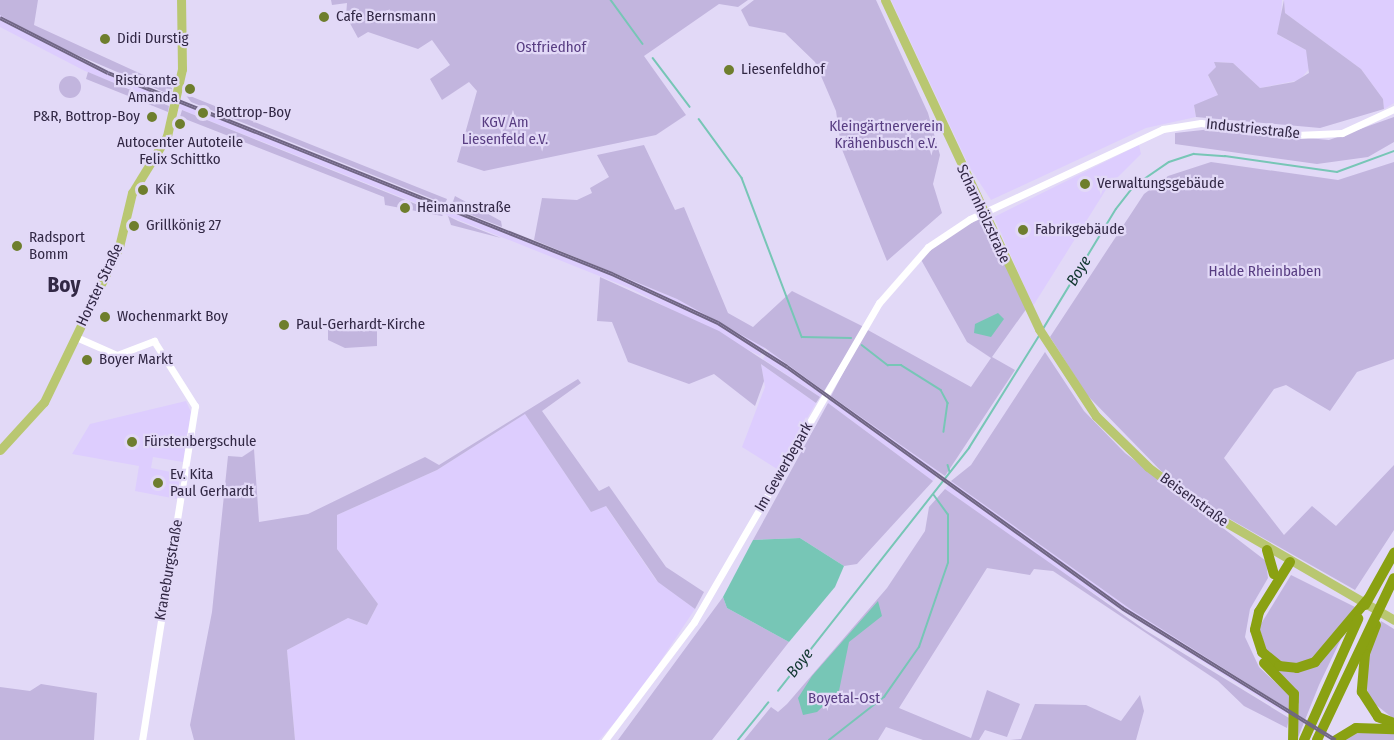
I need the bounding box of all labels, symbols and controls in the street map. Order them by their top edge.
place label: Cafe Bernsmann [336,8,436,26]
marker: Cafe Bernsmann [317,10,331,24]
place label: Didi Durstig [117,30,189,48]
marker: Didi Durstig [98,32,112,46]
park label: Ostfriedhof [516,39,586,57]
place label: Liesenfeldhof [741,61,825,79]
marker: Liesenfeldhof [722,63,736,77]
place label: Ristorante Amanda [115,71,178,106]
marker: Ristorante Amanda [183,82,197,96]
marker: Bottrop-Boy [194,104,212,122]
place label: Bottrop-Boy [216,104,291,122]
place label: P&R, Bottrop-Boy [33,108,140,126]
marker: P&R, Bottrop-Boy [145,110,159,124]
park label: KGV Am Liesenfeld e.V. [462,113,548,148]
street label: Industriestraße [1205,115,1301,143]
marker: Autocenter Autoteile Felix Schittko [173,117,187,131]
park label: Kleingärtnerverein Krähenbusch e.V. [829,117,943,152]
place label: Autocenter Autoteile Felix Schittko [117,133,243,168]
street label: Scharnhölzstraße [952,162,1014,266]
place label: Verwaltungsgebäude [1097,175,1224,193]
marker: Verwaltungsgebäude [1078,177,1092,191]
place label: KiK [155,181,175,199]
marker: KiK [136,183,150,197]
place label: Heimannstraße [417,199,511,217]
marker: Heimannstraße [398,201,412,215]
place label: Grillkönig 27 [146,217,221,235]
marker: Grillkönig 27 [127,219,141,233]
place label: Fabrikgebäude [1035,221,1125,239]
marker: Fabrikgebäude [1016,223,1030,237]
place label: Radsport Bomm [29,228,85,263]
marker: Radsport Bomm [10,239,24,253]
street label: Horster Straße [73,241,127,329]
water label: Boye [1063,252,1095,290]
park label: Halde Rheinbaben [1209,263,1321,281]
district label: Boy [48,272,80,298]
place label: Wochenmarkt Boy [117,308,228,326]
marker: Wochenmarkt Boy [98,310,112,324]
place label: Paul-Gerhardt-Kirche [296,316,425,334]
marker: Paul-Gerhardt-Kirche [277,318,291,332]
place label: Boyer Markt [99,351,173,369]
marker: Boyer Markt [80,353,94,367]
street label: Im Gewerbepark [751,419,817,515]
place label: Fürstenbergschule [144,433,257,451]
marker: Fürstenbergschule [125,435,139,449]
place label: Ev. Kita Paul Gerhardt [170,465,254,500]
street label: Beisenstraße [1156,469,1232,531]
marker: Ev. Kita Paul Gerhardt [151,476,165,490]
street label: Kraneburgstraße [151,518,187,622]
water label: Boye [783,645,817,681]
park label: Boyetal-Ost [808,690,880,708]

